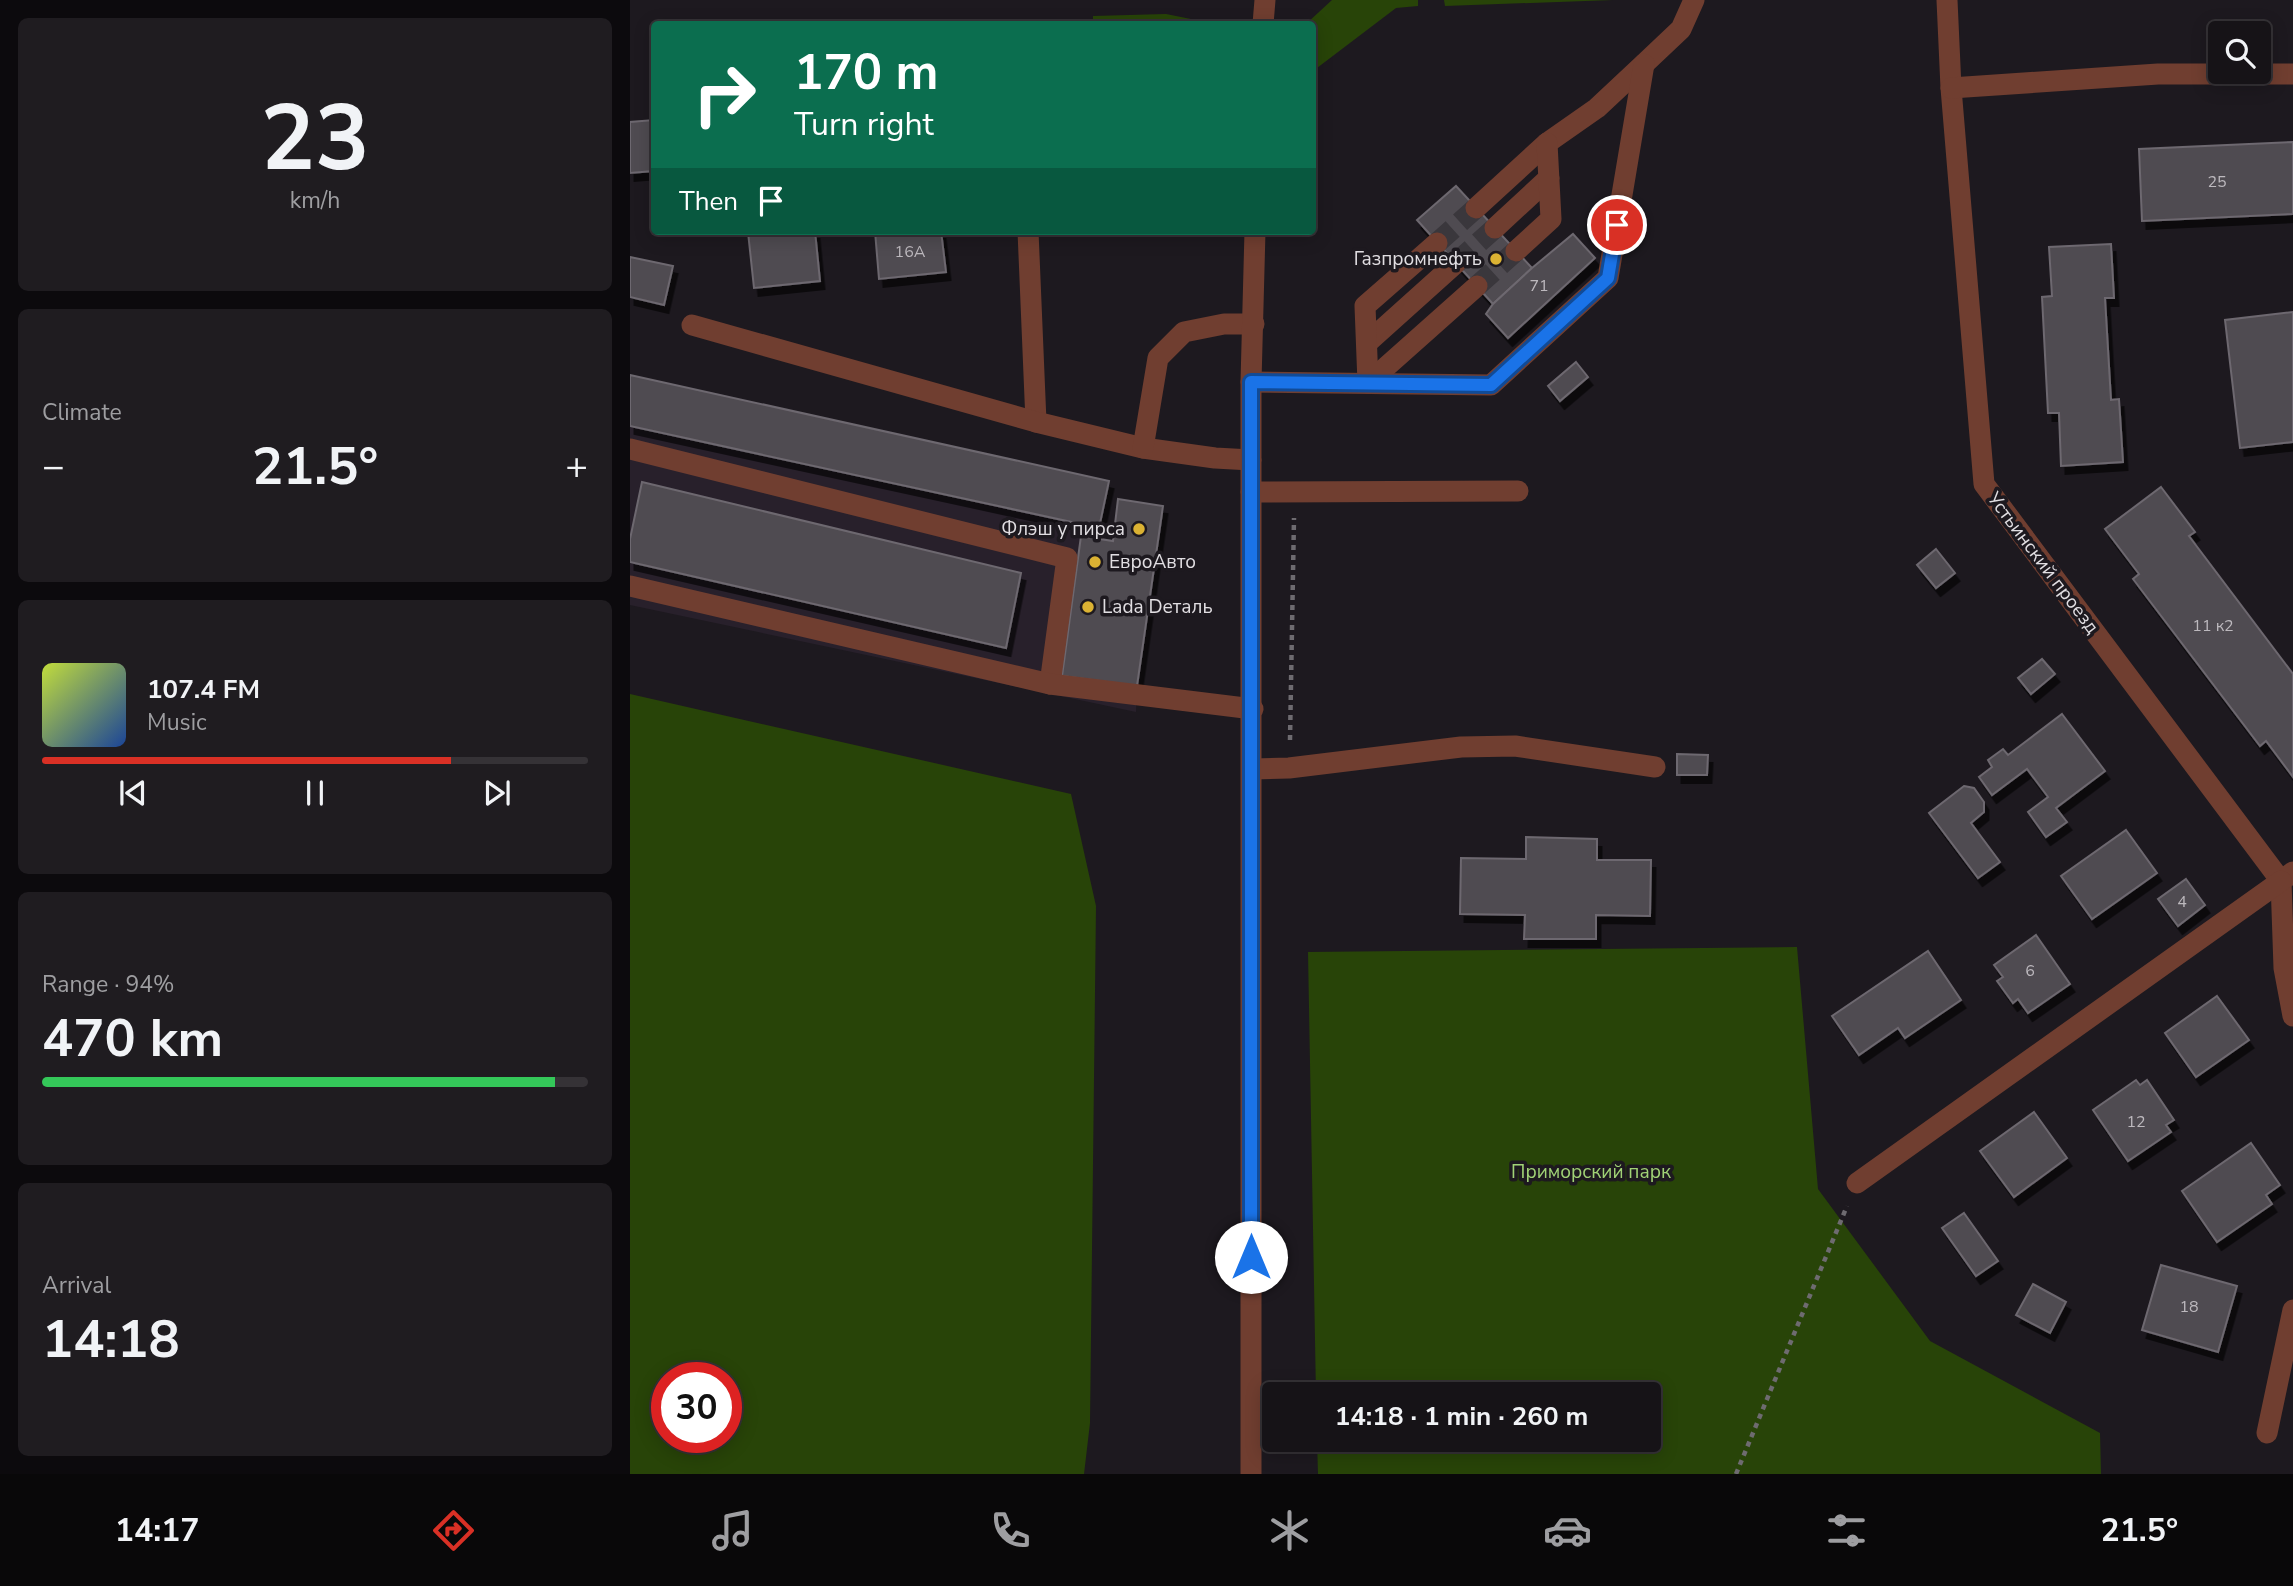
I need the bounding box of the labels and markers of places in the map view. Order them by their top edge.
pin [1587,195,1647,255]
place label: Газпромнефть [1354,246,1482,272]
marker: Газпромнефть [1488,251,1504,267]
place label: Флэш у пирса [1001,516,1125,542]
marker: Флэш у пирса [1131,521,1147,537]
place label: ЕвроАвто [1109,549,1196,575]
marker: ЕвроАвто [1087,554,1103,570]
place label: Lada Dеталь [1102,594,1213,620]
marker: Lada Dеталь [1080,599,1096,615]

